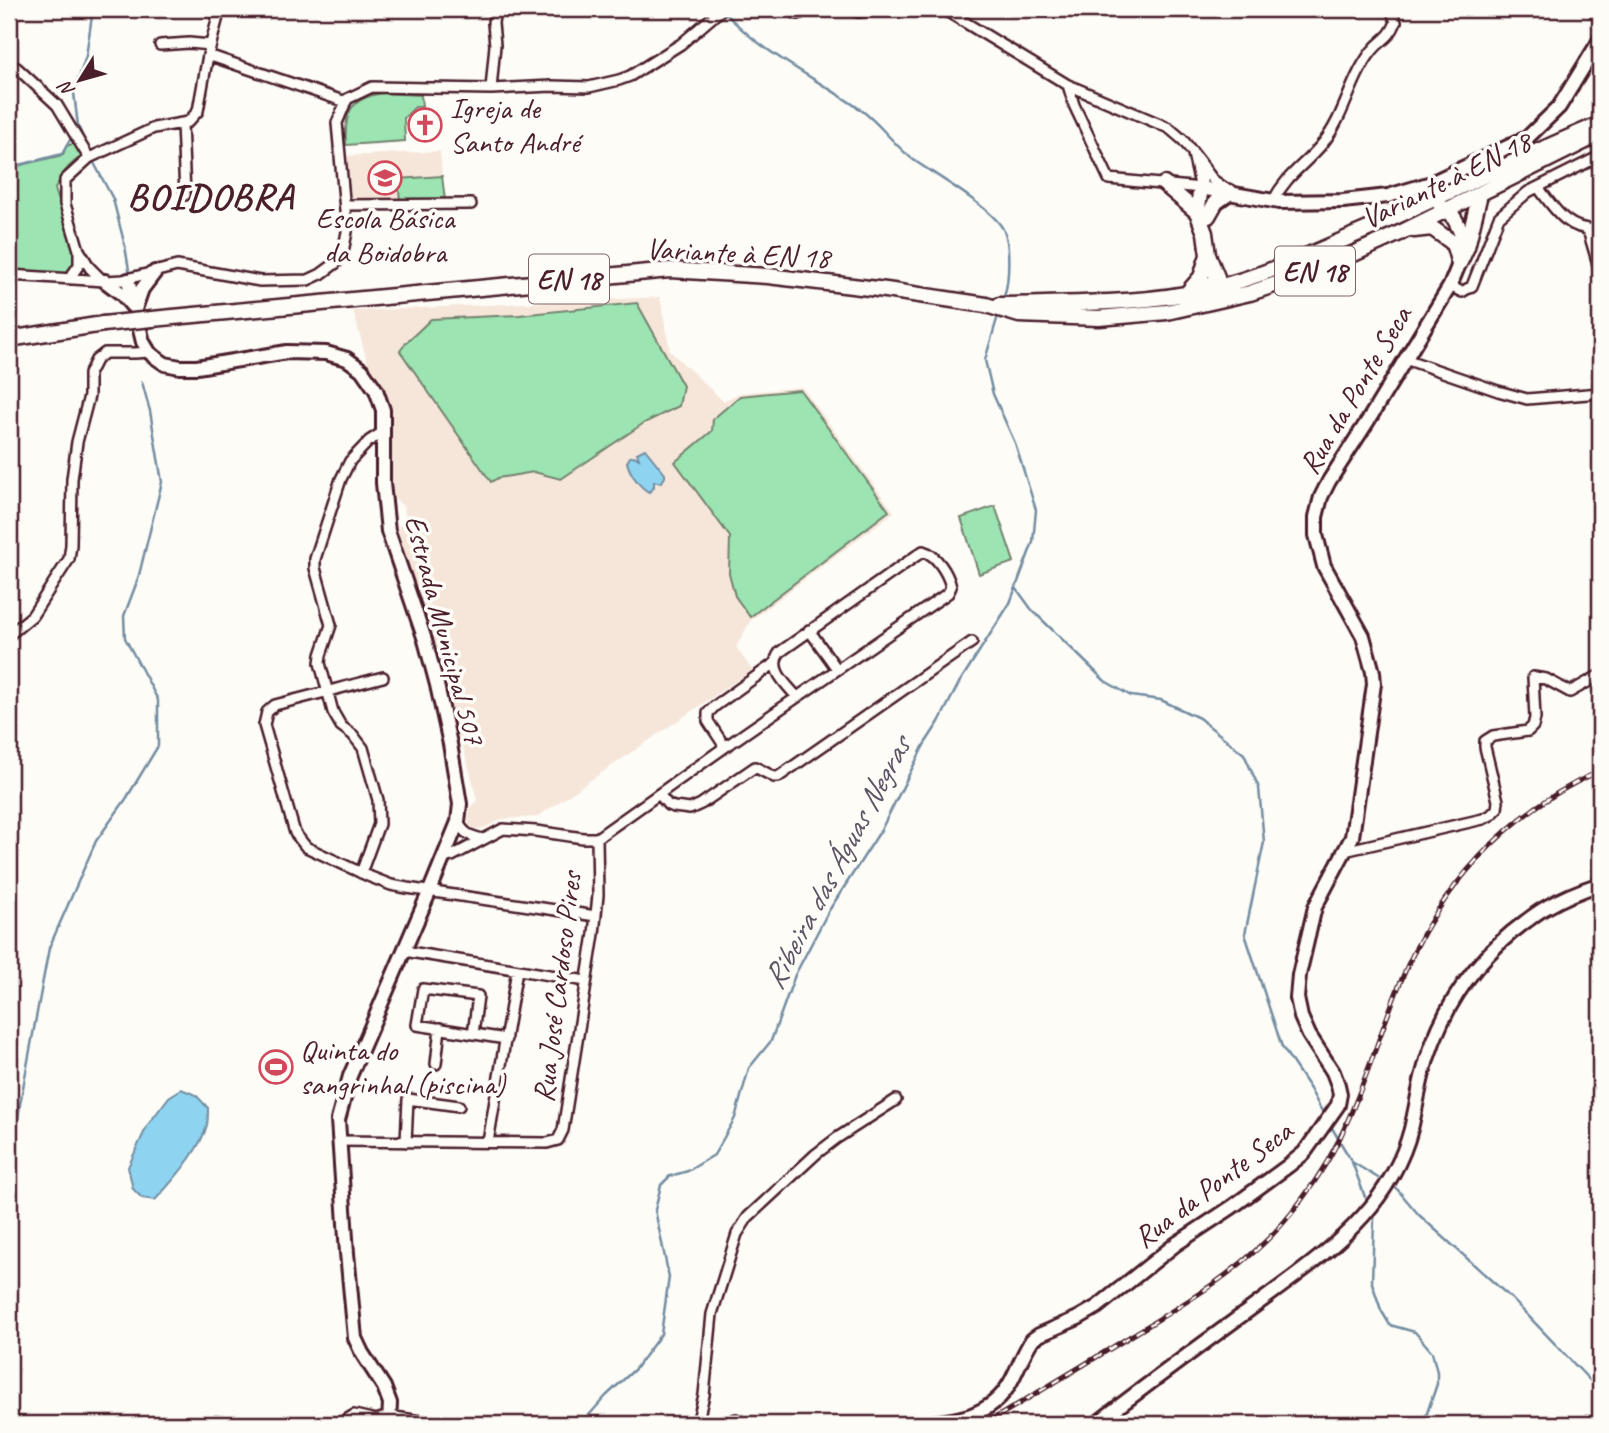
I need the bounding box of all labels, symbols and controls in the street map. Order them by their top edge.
north arrow [46,46,116,116]
text: N [52,75,80,102]
place label: Igreja de Santo André [450,89,584,161]
church icon: Igreja de Santo André [406,106,444,144]
street label: Variante à EN 18 [1355,122,1539,237]
school or university icon: Escola Básica da Boidobra [366,159,404,197]
district label: BOIDOBRA [127,173,296,220]
place label: Escola Básica da Boidobra [316,199,456,271]
street label: Variante à EN 18 [645,229,833,277]
road number: EN 18 [1275,246,1355,296]
road number: EN 18 [529,254,609,304]
street label: Rua da Ponte Seca [1290,298,1421,481]
street label: Estrada Municipal 507 [396,511,494,750]
water label: Ribeira das Águas Negras [753,726,922,996]
street label: Rua José Cardoso Pires [524,867,590,1104]
place label: Quinta do sangrinhal (piscina) [300,1031,507,1103]
sports icon: Quinta do sangrinhal (piscina) [257,1048,295,1086]
street label: Rua da Ponte Seca [1126,1111,1301,1256]

